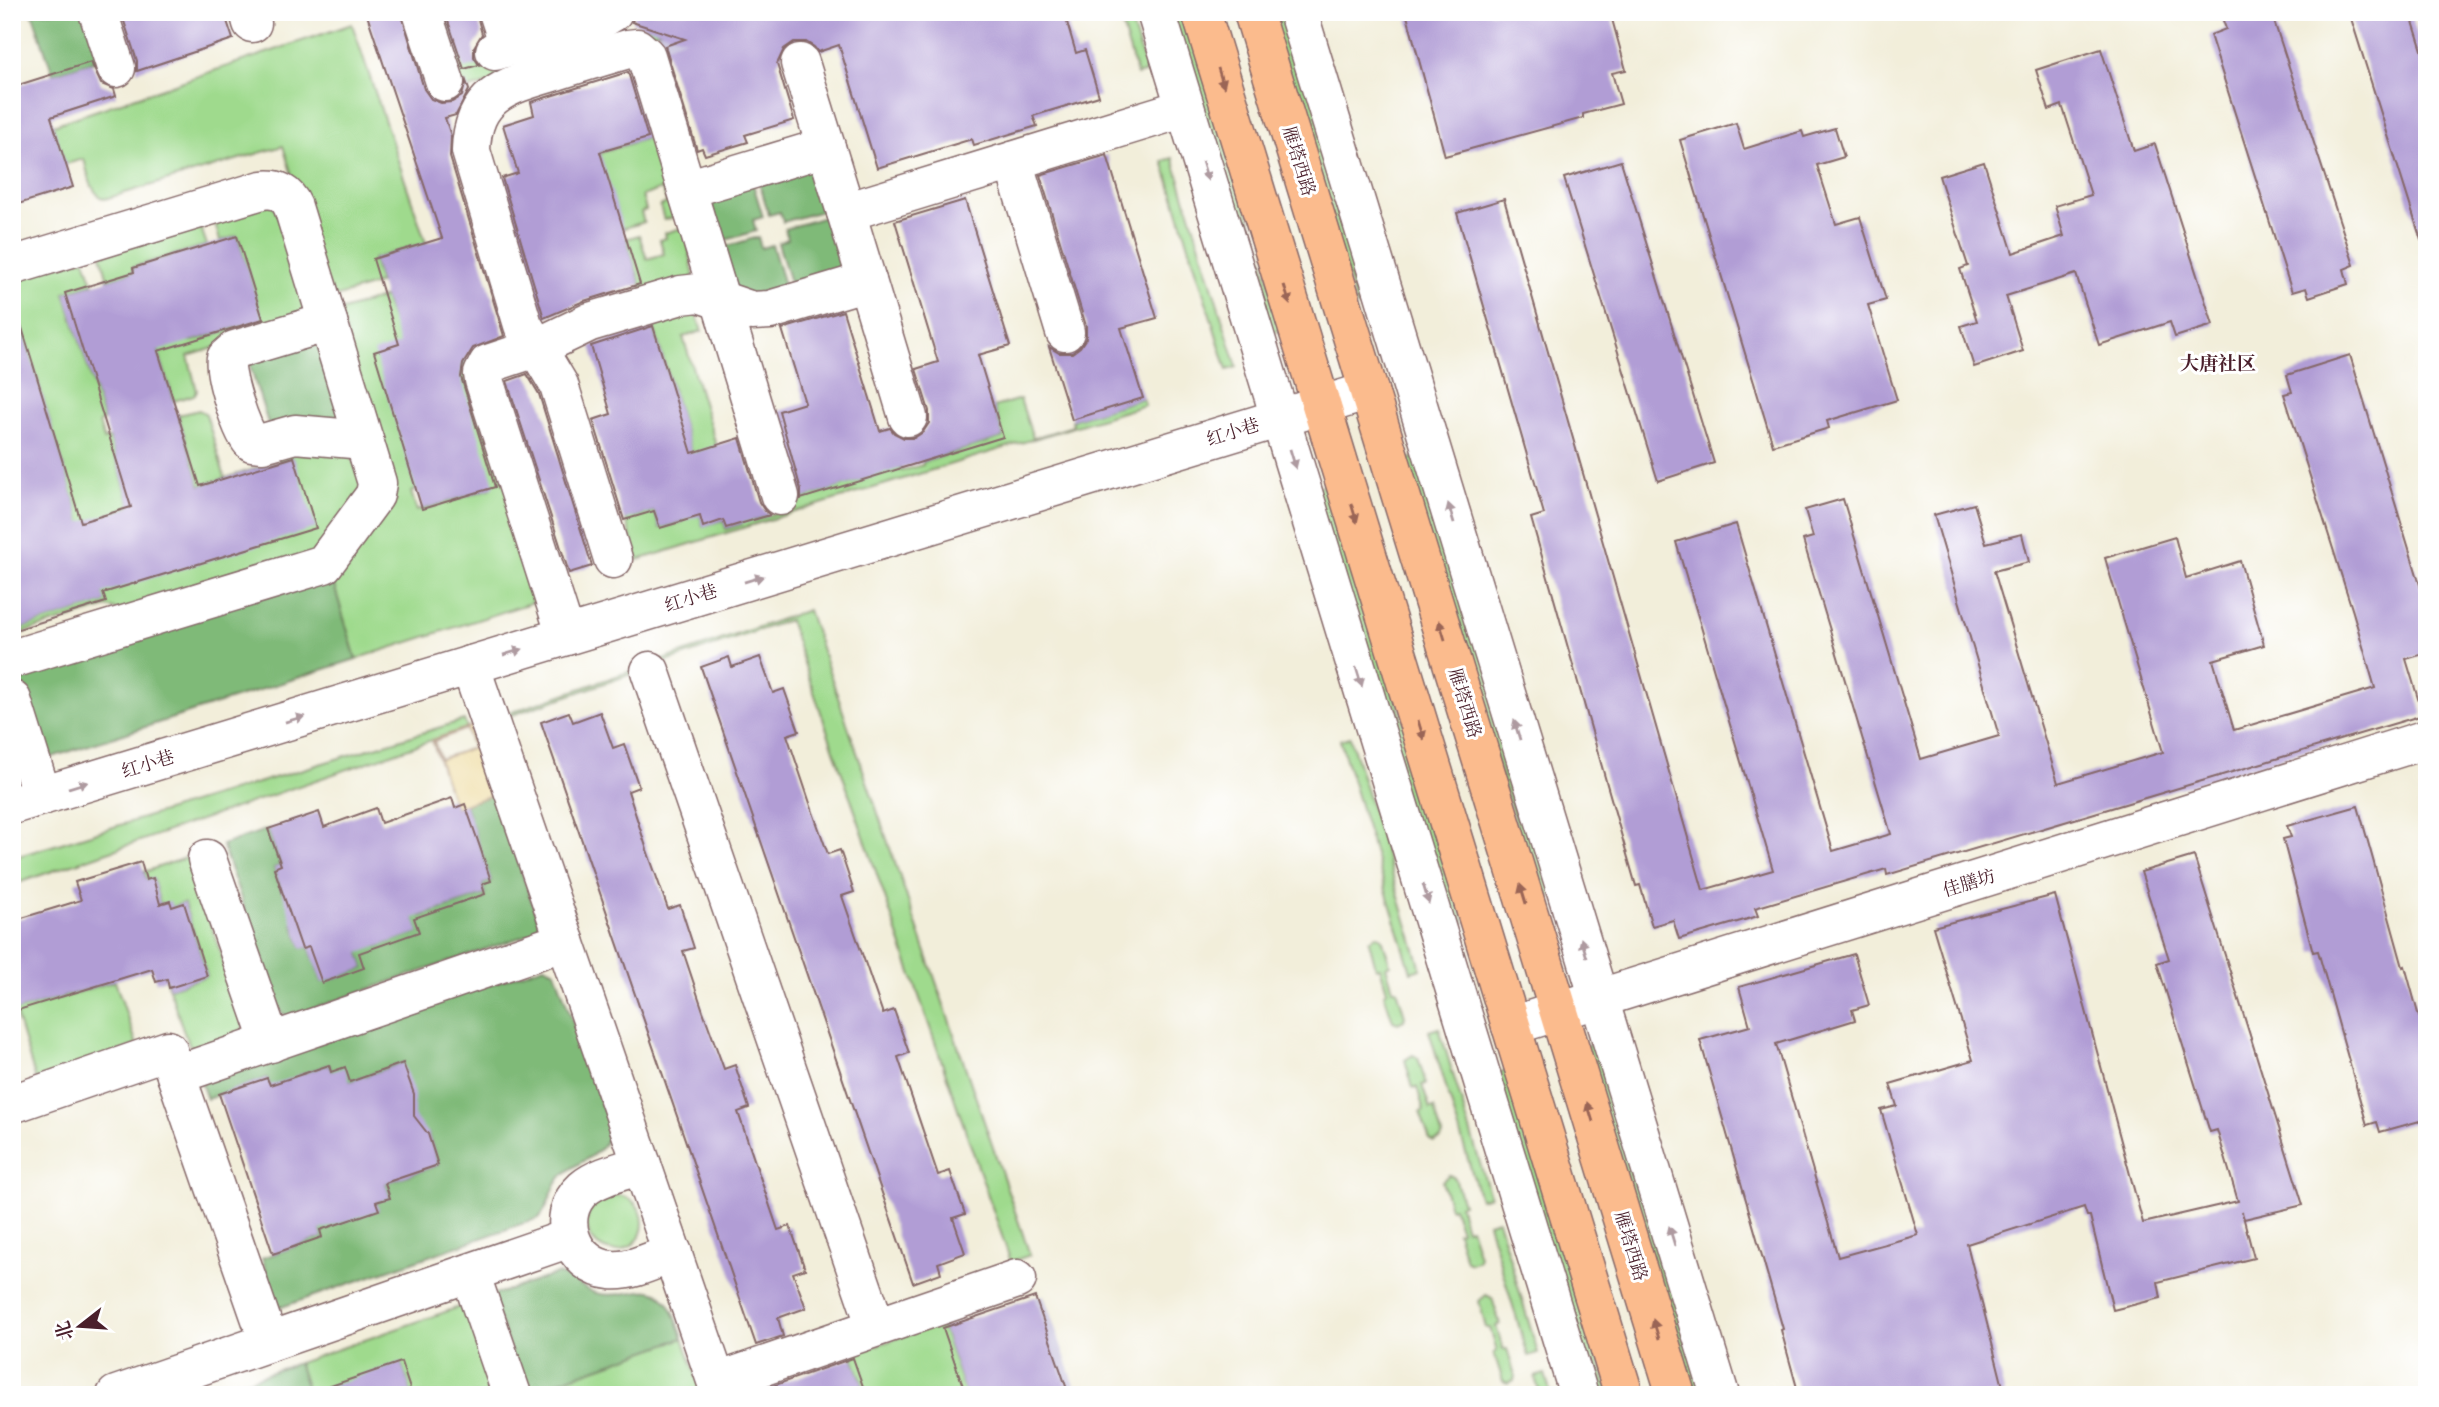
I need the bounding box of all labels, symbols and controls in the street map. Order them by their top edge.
one-way arrow [1216,67,1227,88]
street label: 雁塔西路 [1278,123,1320,199]
one-way arrow [1200,161,1210,182]
one-way arrow [1283,285,1293,306]
district label: 大唐社区 [2180,352,2256,375]
street label: 红小巷 [1204,414,1262,450]
one-way arrow [1288,449,1298,470]
one-way arrow [1349,502,1360,523]
one-way arrow [1445,502,1455,523]
one-way arrow [743,573,764,583]
street label: 红小巷 [662,580,720,616]
one-way arrow [1437,619,1447,640]
one-way arrow [502,647,523,657]
street label: 雁塔西路 [1444,665,1486,741]
one-way arrow [1355,666,1365,687]
one-way arrow [285,713,306,723]
one-way arrow [1416,720,1426,741]
one-way arrow [1512,720,1522,741]
street label: 红小巷 [119,746,177,782]
one-way arrow [67,780,88,790]
street label: 佳膳坊 [1940,865,1998,901]
one-way arrow [1421,884,1431,905]
one-way arrow [1518,884,1528,905]
one-way arrow [1578,937,1588,958]
one-way arrow [1584,1101,1594,1122]
street label: 雁塔西路 [1610,1208,1652,1284]
one-way arrow [1666,1225,1676,1246]
north arrow [46,1292,116,1362]
text: 北 [50,1318,78,1343]
one-way arrow [1651,1319,1661,1340]

